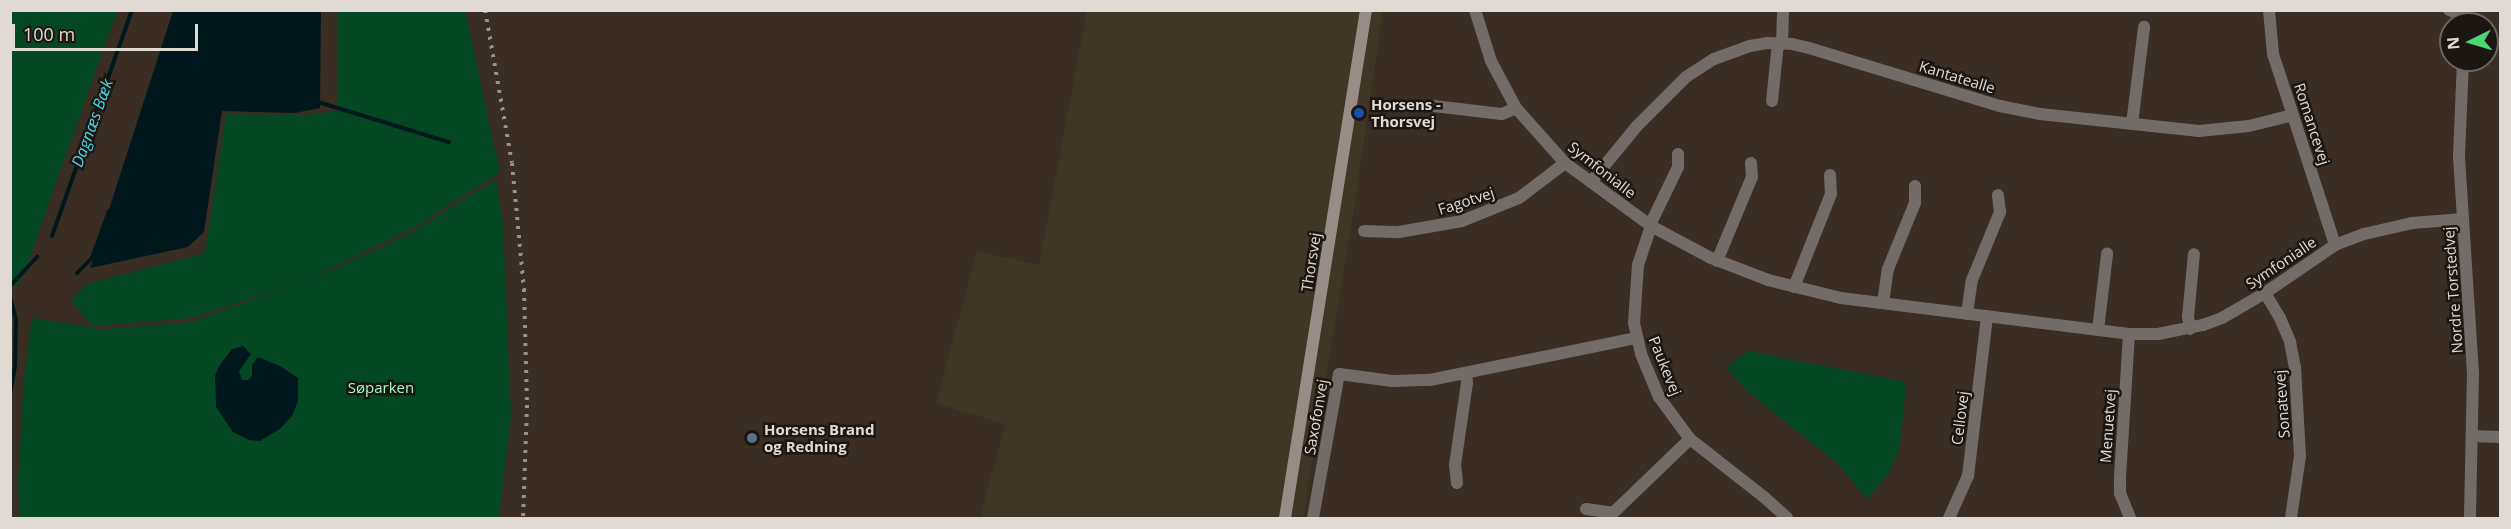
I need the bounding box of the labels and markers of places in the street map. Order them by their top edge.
place label: Horsens - Thorsvej [1371,95,1441,130]
marker: Horsens - Thorsvej [1352,106,1366,120]
place label: Horsens Brand og Redning [764,420,874,455]
marker: Horsens Brand og Redning [745,431,759,445]

